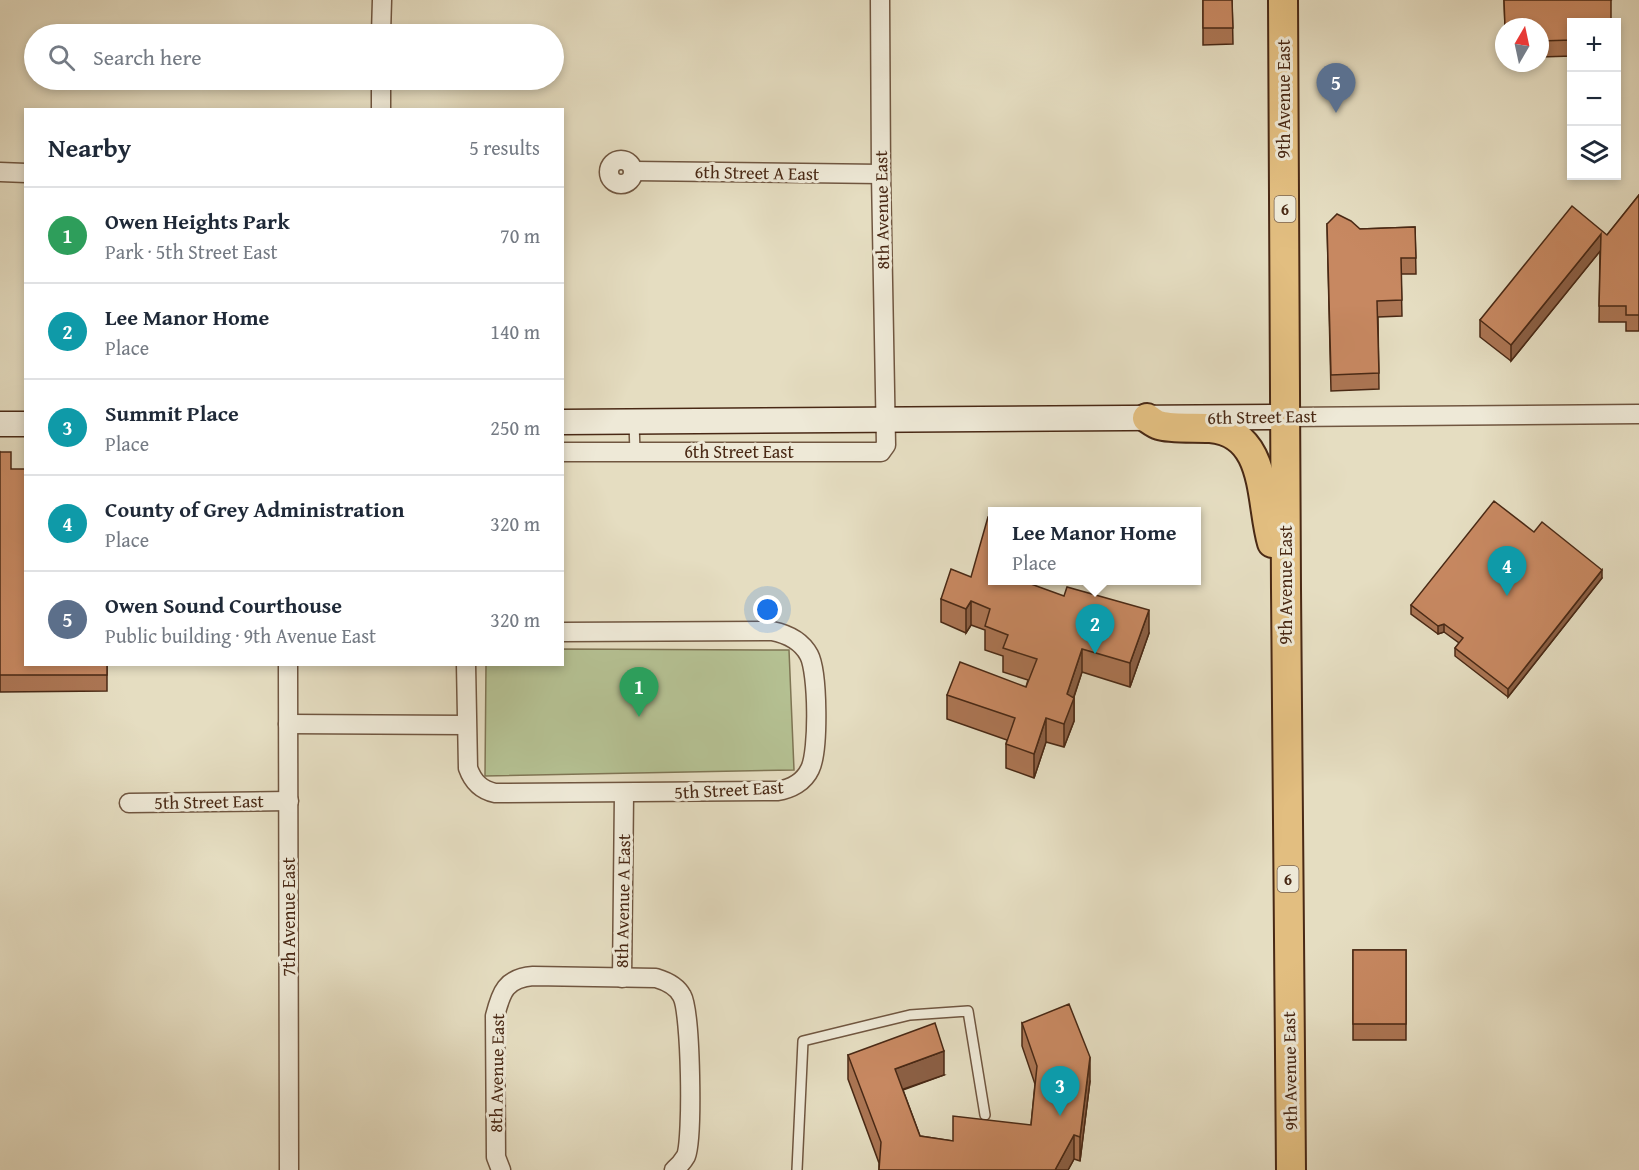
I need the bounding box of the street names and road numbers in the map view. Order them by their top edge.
street label: 9th Avenue East [1270,39,1297,159]
street label: 8th Avenue East [867,149,896,270]
street label: 6th Street A East [694,158,820,187]
road number: 6 [1274,196,1296,222]
street label: 6th Street East [1207,402,1318,431]
street label: 6th Street East [684,438,794,465]
street label: 9th Avenue East [1272,525,1299,645]
street label: 5th Street East [673,773,785,806]
street label: 5th Street East [154,787,265,816]
street label: 8th Avenue A East [608,833,637,968]
street label: 7th Avenue East [275,857,302,977]
road number: 6 [1278,866,1298,892]
street label: 9th Avenue East [1275,1010,1304,1131]
street label: 8th Avenue East [482,1012,511,1133]

